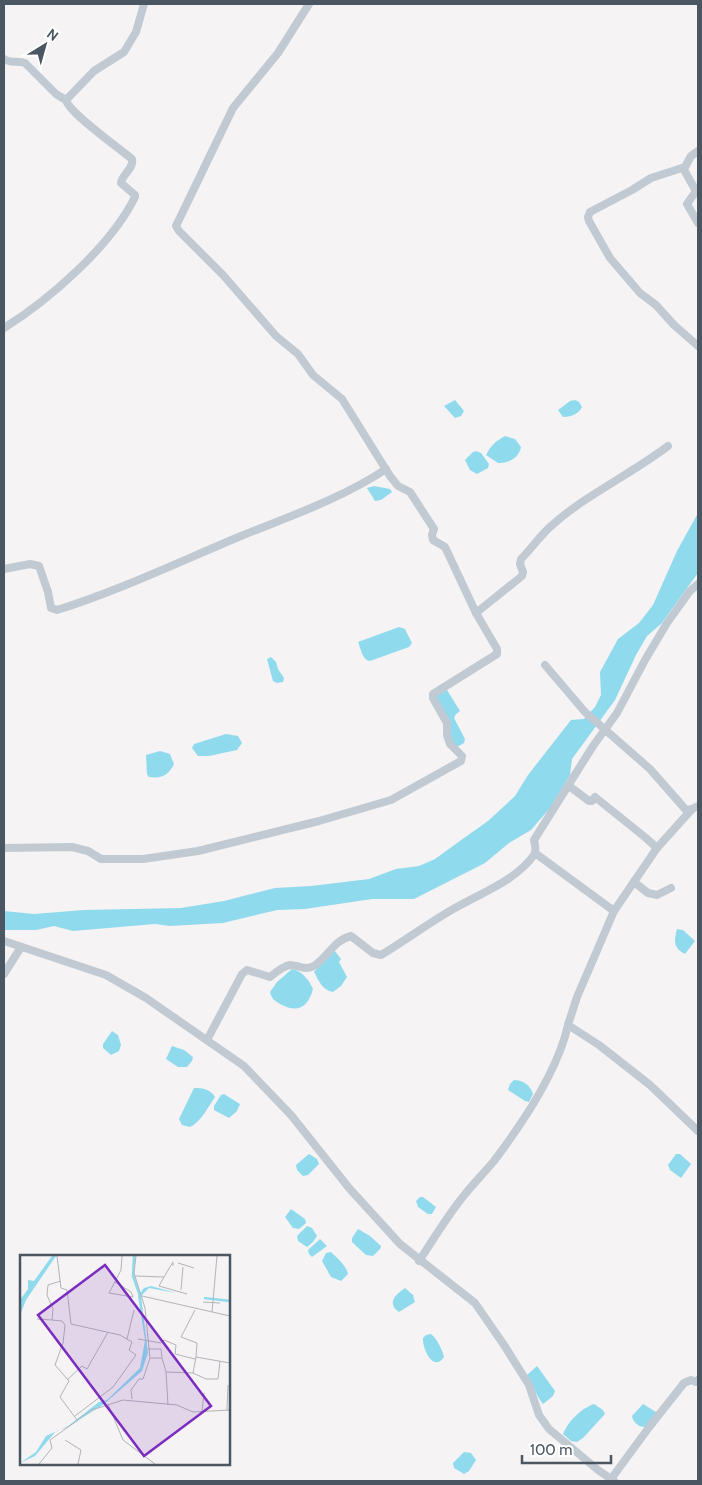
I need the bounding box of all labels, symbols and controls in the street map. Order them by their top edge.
north arrow [20,20,70,70]
text: N [43,24,62,45]
inset map [20,1255,230,1465]
scale bar [522,1432,611,1464]
text: 100 m [530,1441,572,1459]

